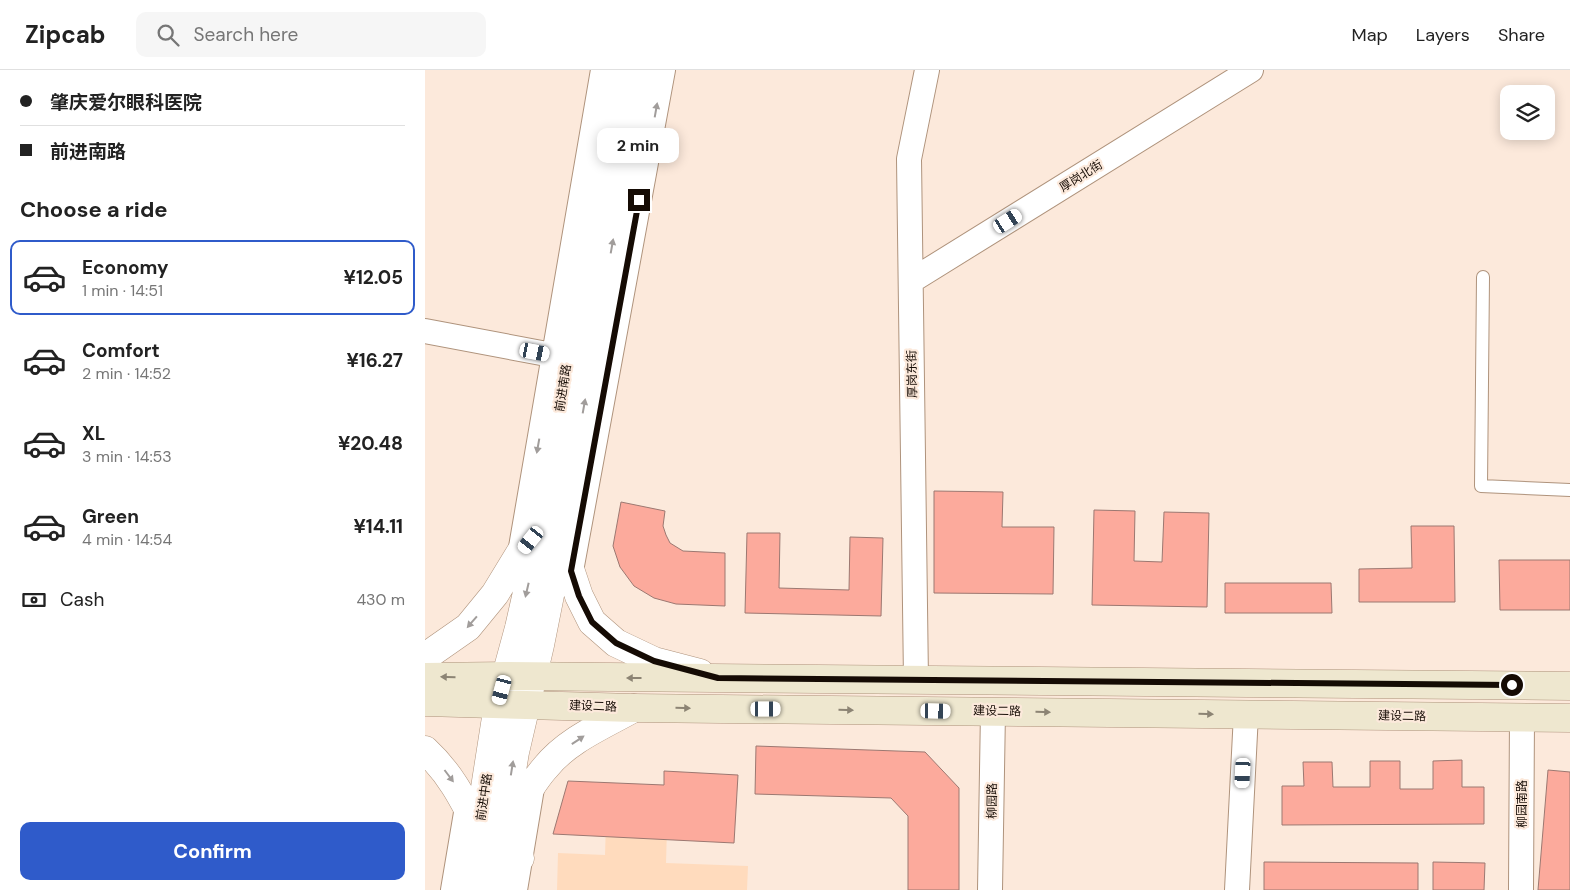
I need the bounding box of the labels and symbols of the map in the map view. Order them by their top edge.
one-way arrow [652,102,660,118]
callout: 2 min [598,128,680,162]
street label: 厚岗北街 [1056,156,1106,196]
route end [628,189,650,211]
car [991,207,1024,235]
one-way arrow [608,238,616,254]
car [518,342,551,362]
street label: 厚岗东街 [904,350,920,398]
street label: 前进南路 [551,363,575,413]
one-way arrow [580,398,588,414]
one-way arrow [534,438,542,454]
car [515,524,546,556]
one-way arrow [523,583,531,598]
one-way arrow [466,615,478,627]
one-way arrow [440,673,456,681]
car [490,674,513,706]
one-way arrow [626,674,642,682]
route start [1501,674,1523,696]
street label: 建设二路 [569,697,617,715]
car [751,702,781,717]
car [920,703,951,719]
street label: 建设二路 [973,703,1021,719]
one-way arrow [675,704,691,712]
one-way arrow [838,706,854,714]
one-way arrow [1035,708,1051,716]
street label: 建设二路 [1378,708,1426,724]
one-way arrow [1198,710,1214,718]
one-way arrow [572,735,585,745]
car [1234,758,1251,788]
one-way arrow [508,760,516,776]
one-way arrow [444,769,454,783]
street label: 前进中路 [473,772,495,822]
street label: 柳园南路 [1514,780,1530,828]
street label: 柳园路 [984,783,1000,819]

